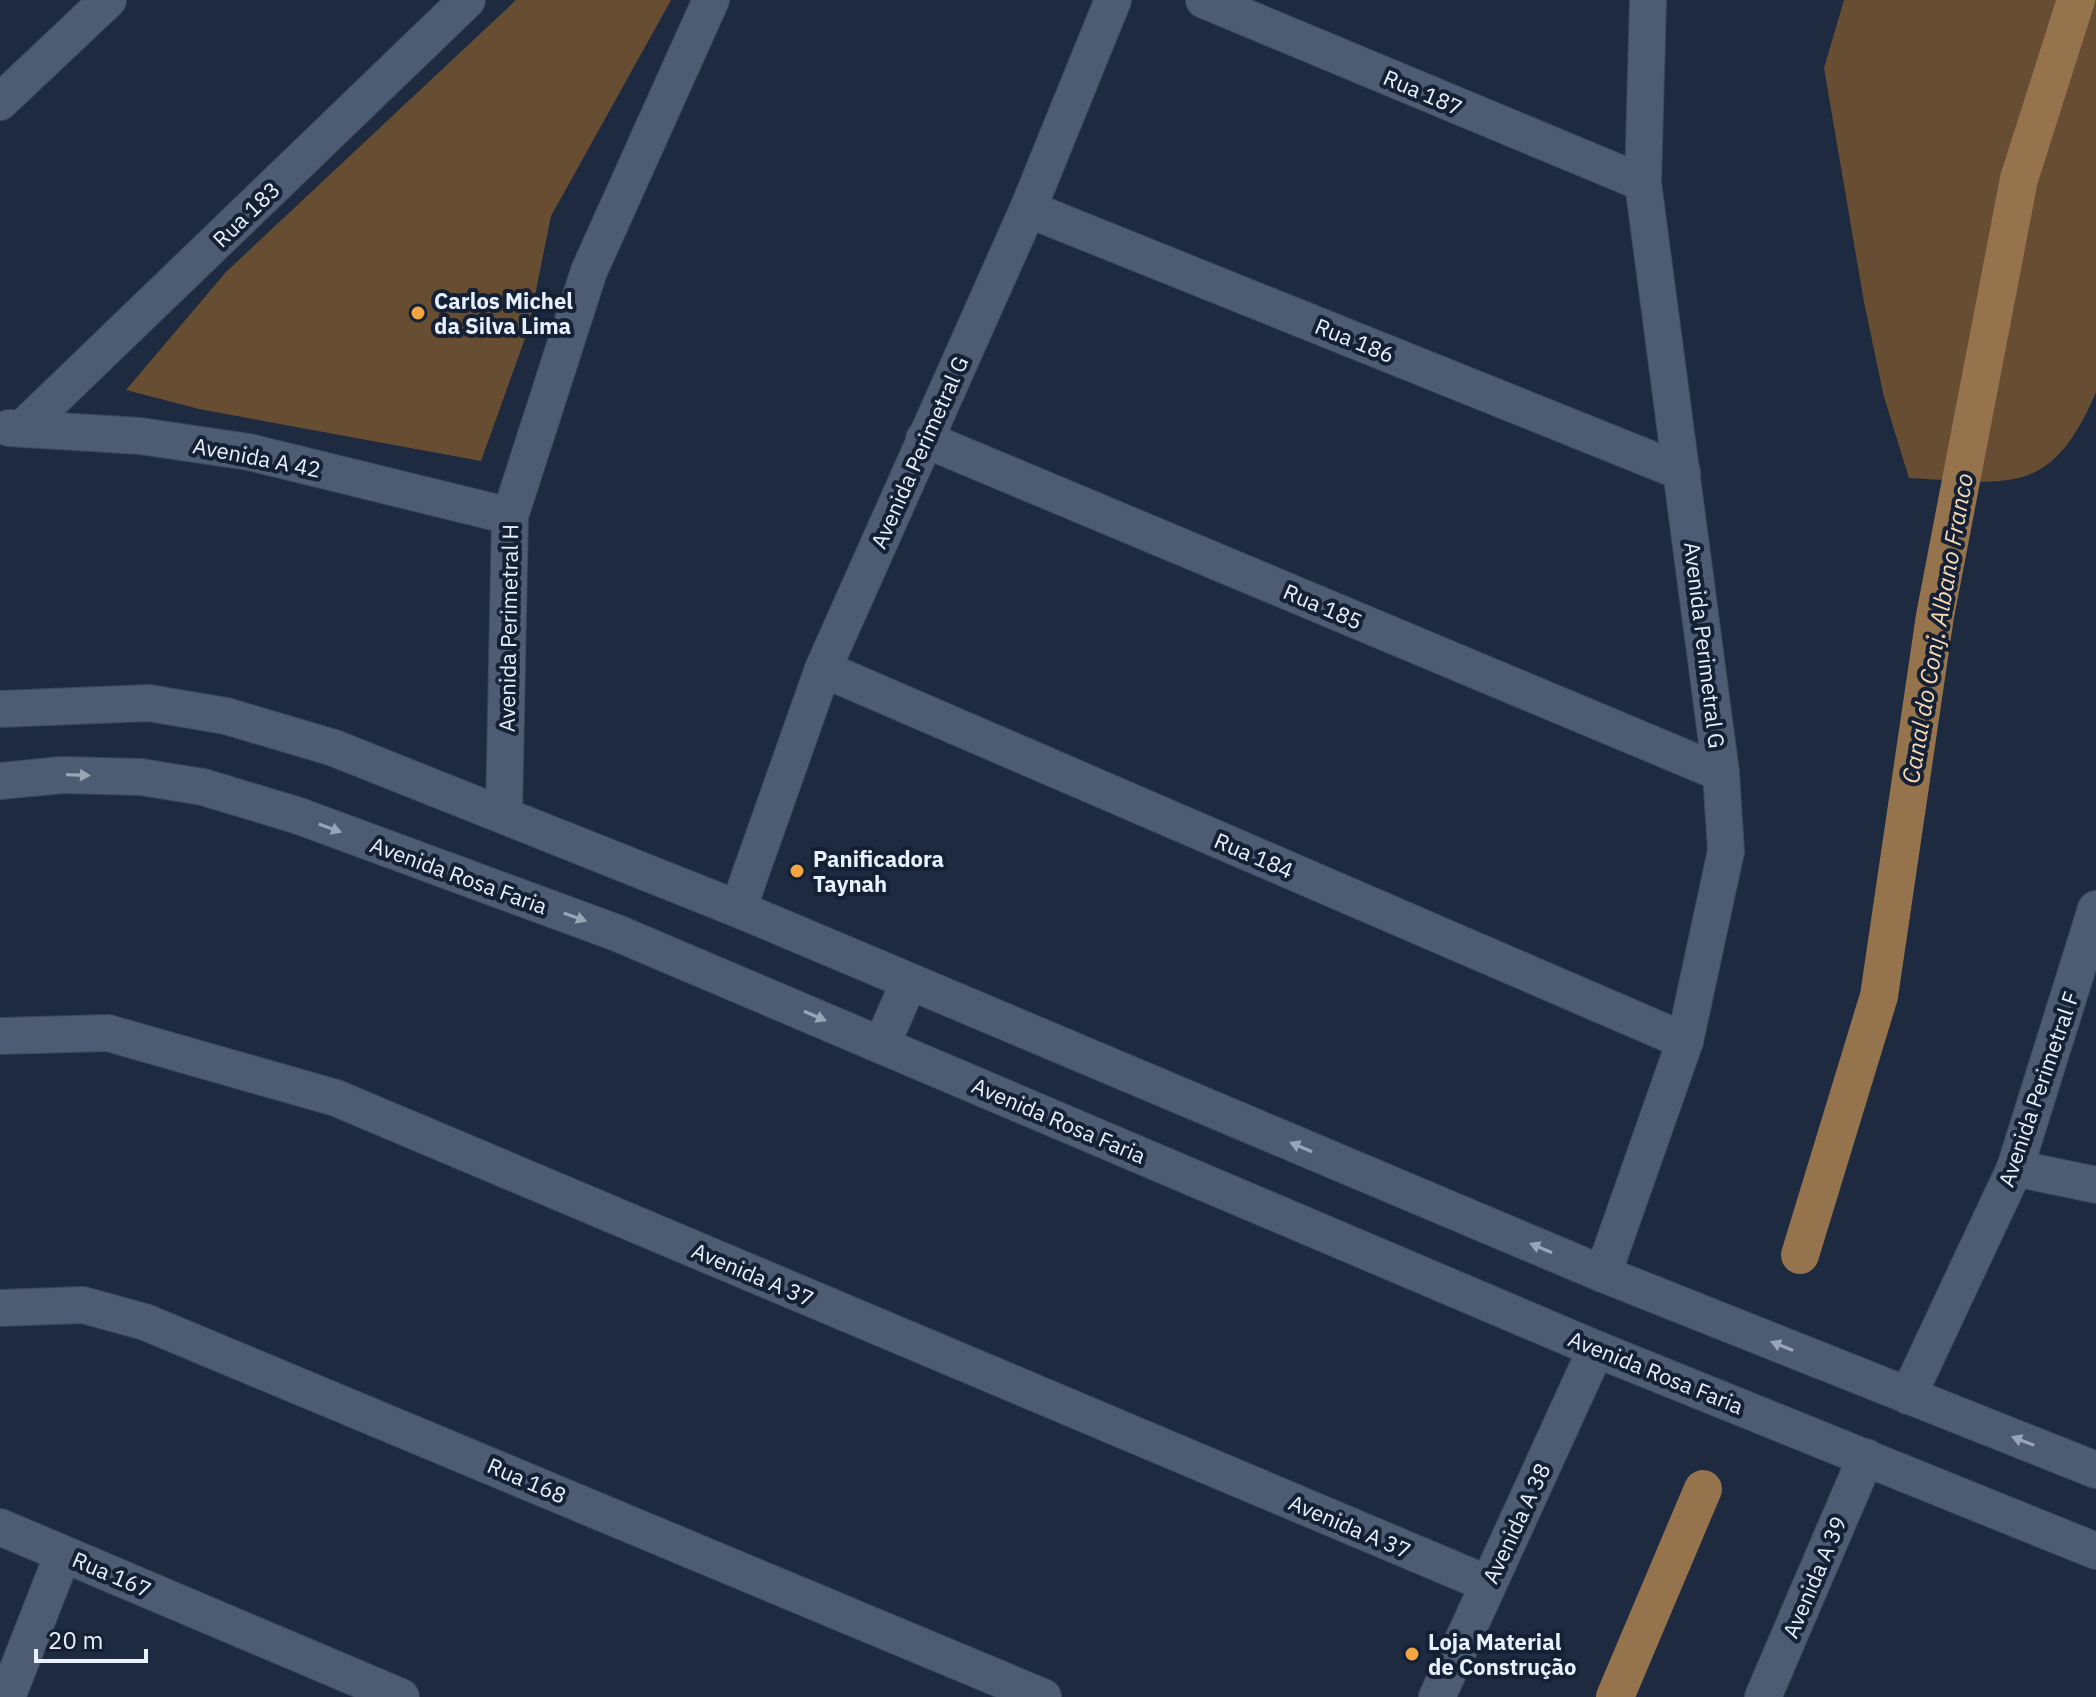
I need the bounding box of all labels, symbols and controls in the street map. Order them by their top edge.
street label: Rua 187 [1379,62,1467,122]
street label: Rua 183 [206,175,286,253]
place label: Carlos Michel da Silva Lima [434,286,573,340]
marker: Carlos Michel da Silva Lima [409,304,427,322]
street label: Rua 186 [1311,311,1399,369]
street label: Avenida Perimetral G [863,351,975,553]
street label: Avenida A 42 [191,430,323,484]
water label: Canal do Conj. Albano Franco [1894,470,1980,786]
street label: Avenida Perimetral H [492,524,524,732]
street label: Avenida Perimetral G [1678,540,1732,750]
street label: Rua 185 [1279,576,1367,636]
one-way arrow [66,769,91,782]
one-way arrow [319,822,343,835]
street label: Rua 184 [1210,825,1298,885]
street label: Avenida Rosa Faria [367,830,552,921]
place label: Panificadora Taynah [813,844,944,898]
marker: Panificadora Taynah [788,862,806,880]
one-way arrow [563,912,587,924]
street label: Avenida Perimetral F [1991,987,2085,1191]
one-way arrow [803,1010,827,1023]
street label: Avenida Rosa Faria [968,1070,1151,1170]
one-way arrow [1289,1141,1313,1154]
street label: Avenida A 37 [688,1235,818,1313]
one-way arrow [1529,1241,1553,1254]
street label: Avenida Rosa Faria [1564,1324,1748,1420]
one-way arrow [1770,1339,1794,1352]
one-way arrow [2011,1435,2035,1448]
street label: Rua 168 [483,1450,571,1510]
street label: Avenida A 38 [1475,1458,1557,1588]
street label: Avenida A 37 [1285,1487,1415,1565]
street label: Avenida A 39 [1775,1512,1853,1642]
street label: Rua 167 [68,1544,156,1604]
scale bar [36,1613,146,1663]
text: 20 m [48,1624,103,1656]
place label: Loja Material de Construção [1428,1627,1576,1681]
marker: Loja Material de Construção [1403,1645,1421,1663]

